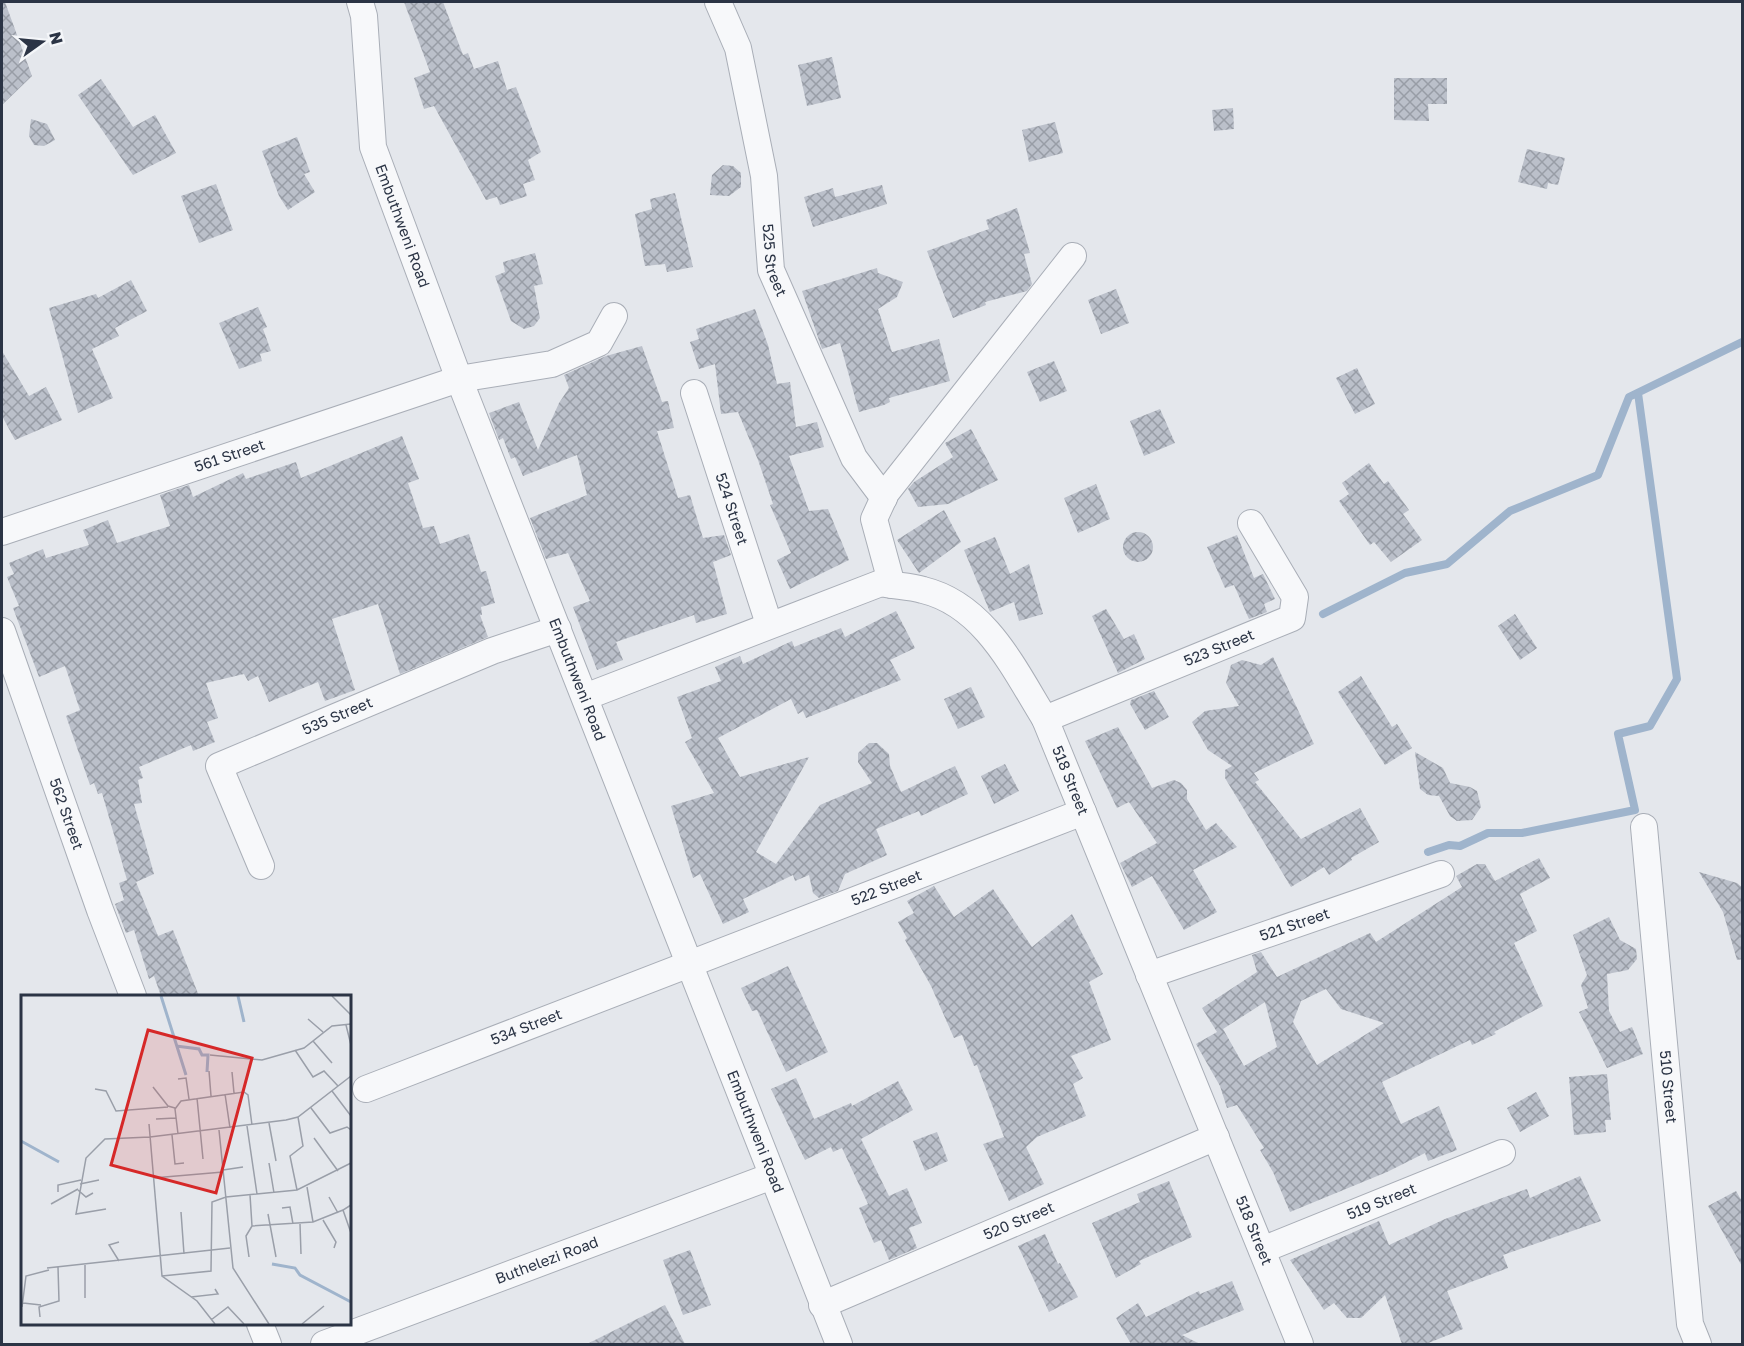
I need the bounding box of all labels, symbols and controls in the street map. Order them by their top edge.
north arrow [12,12,72,72]
text: N [45,30,68,47]
street label: Embuthweni Road [372,161,434,290]
street label: 525 Street [760,223,792,299]
street label: 561 Street [192,435,267,475]
street label: 524 Street [713,470,753,547]
street label: Embuthweni Road [546,615,610,743]
street label: 523 Street [1181,625,1256,669]
street label: 535 Street [299,692,375,738]
street label: 518 Street [1049,743,1093,818]
street label: 562 Street [46,775,88,852]
street label: 522 Street [848,865,924,909]
street label: 521 Street [1257,903,1332,944]
inset map [21,995,351,1325]
street label: 534 Street [488,1004,564,1048]
street label: 510 Street [1657,1049,1681,1124]
street label: Embuthweni Road [724,1067,788,1195]
street label: 519 Street [1344,1179,1419,1223]
street label: 518 Street [1232,1193,1277,1268]
street label: 520 Street [980,1197,1056,1243]
street label: Buthelezi Road [492,1232,601,1287]

